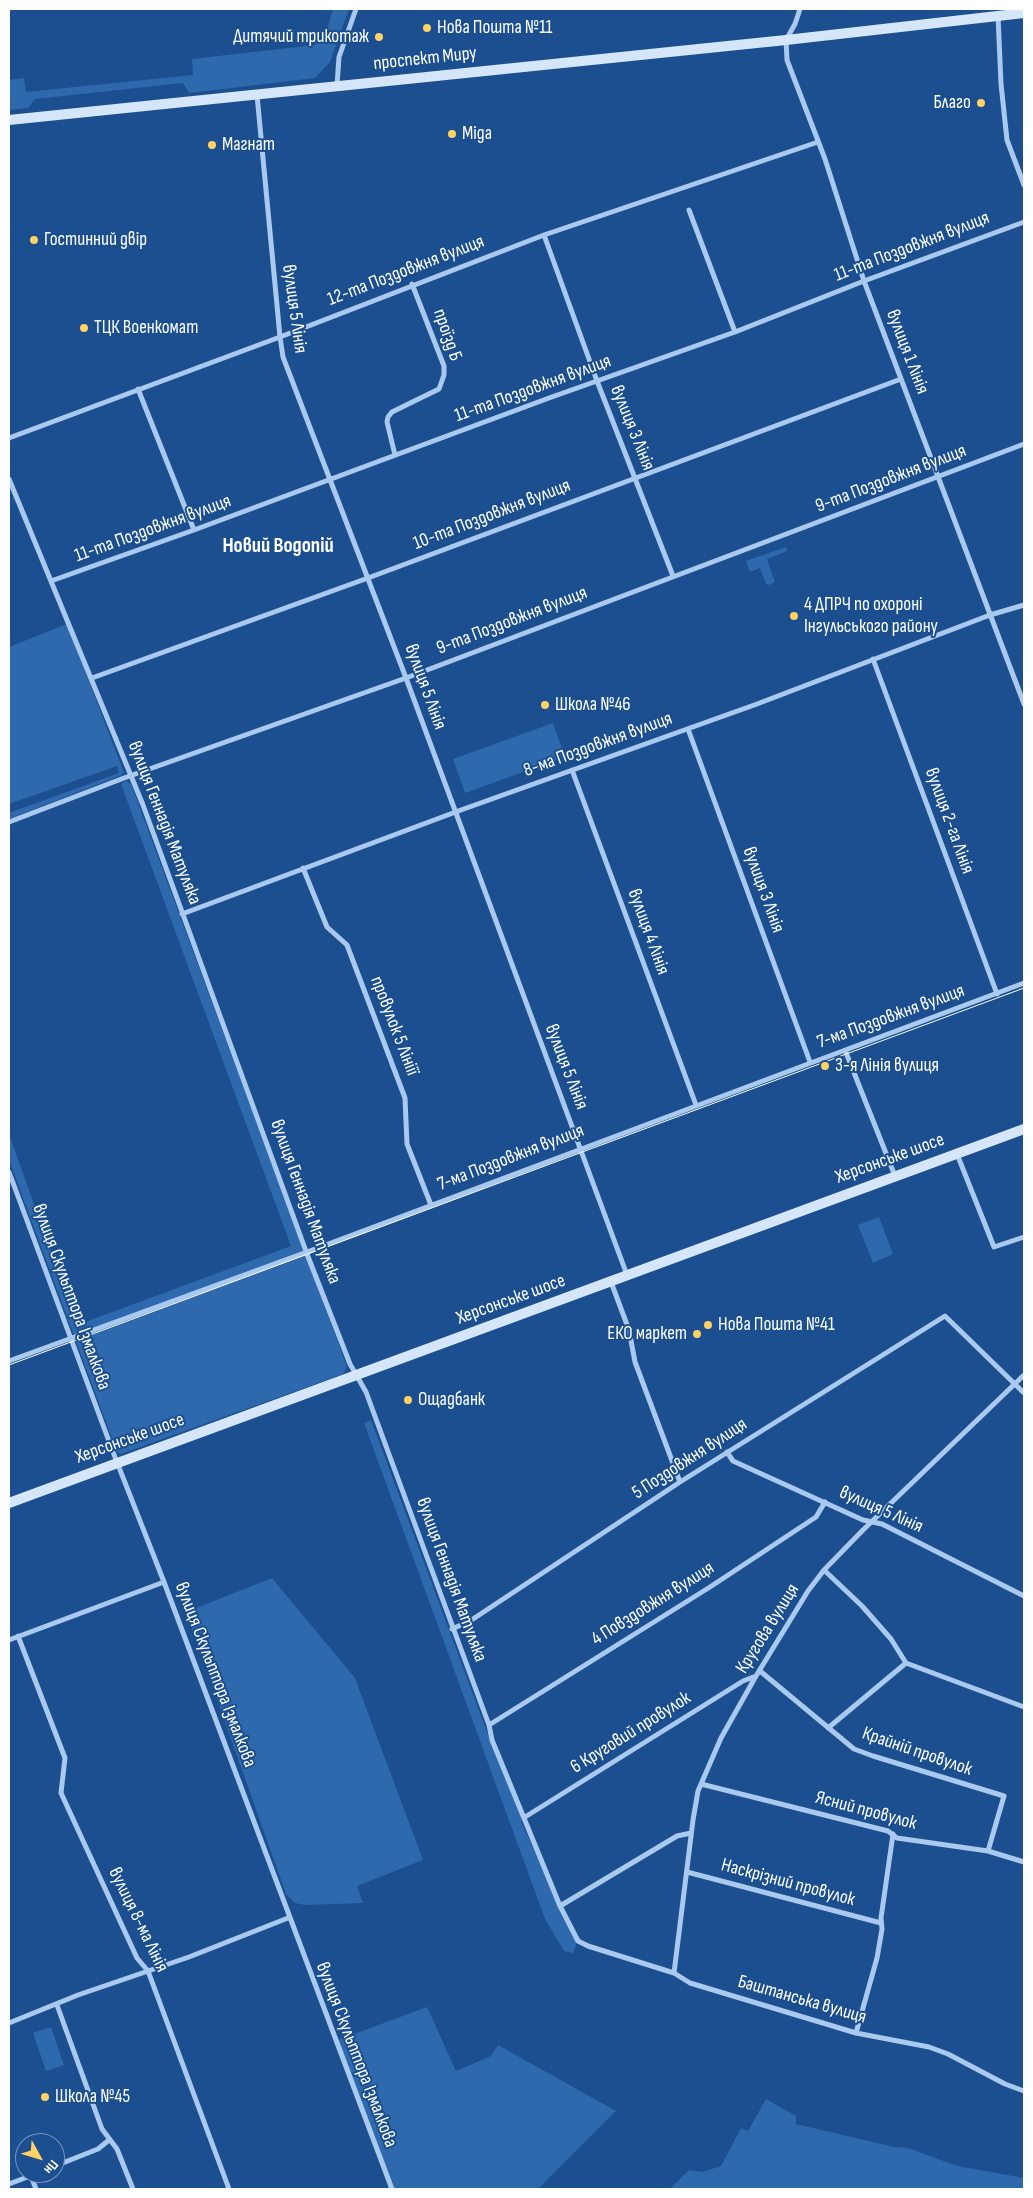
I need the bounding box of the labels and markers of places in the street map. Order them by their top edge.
place label: Нова Пошта №11 [437,17,552,39]
marker: Нова Пошта №11 [421,22,433,34]
place label: Дитячий трикотаж [233,26,369,48]
marker: Дитячий трикотаж [373,31,385,43]
place label: Благо [934,92,971,114]
marker: Благо [975,97,987,109]
place label: Міда [462,123,492,145]
marker: Міда [446,128,458,140]
place label: Магнат [222,134,275,156]
marker: Магнат [206,139,218,151]
place label: Гостинний двір [44,229,147,251]
marker: Гостинний двір [28,234,40,246]
place label: ТЦК Военкомат [94,317,198,339]
marker: ТЦК Военкомат [78,322,90,334]
place label: 4 ДПРЧ по охороні Інгульського району [804,594,938,638]
marker: 4 ДПРЧ по охороні Інгульського району [788,610,800,622]
place label: Школа №46 [555,694,631,716]
marker: Школа №46 [539,699,551,711]
place label: 3-я Лінія вулиця [835,1055,939,1077]
marker: 3-я Лінія вулиця [819,1060,831,1072]
place label: Нова Пошта №41 [718,1314,835,1336]
marker: Нова Пошта №41 [702,1319,714,1331]
place label: ЕКО маркет [607,1323,687,1345]
marker: ЕКО маркет [691,1328,703,1340]
place label: Ощадбанк [418,1389,485,1411]
marker: Ощадбанк [402,1394,414,1406]
place label: Школа №45 [55,2086,130,2108]
marker: Школа №45 [39,2091,51,2103]

